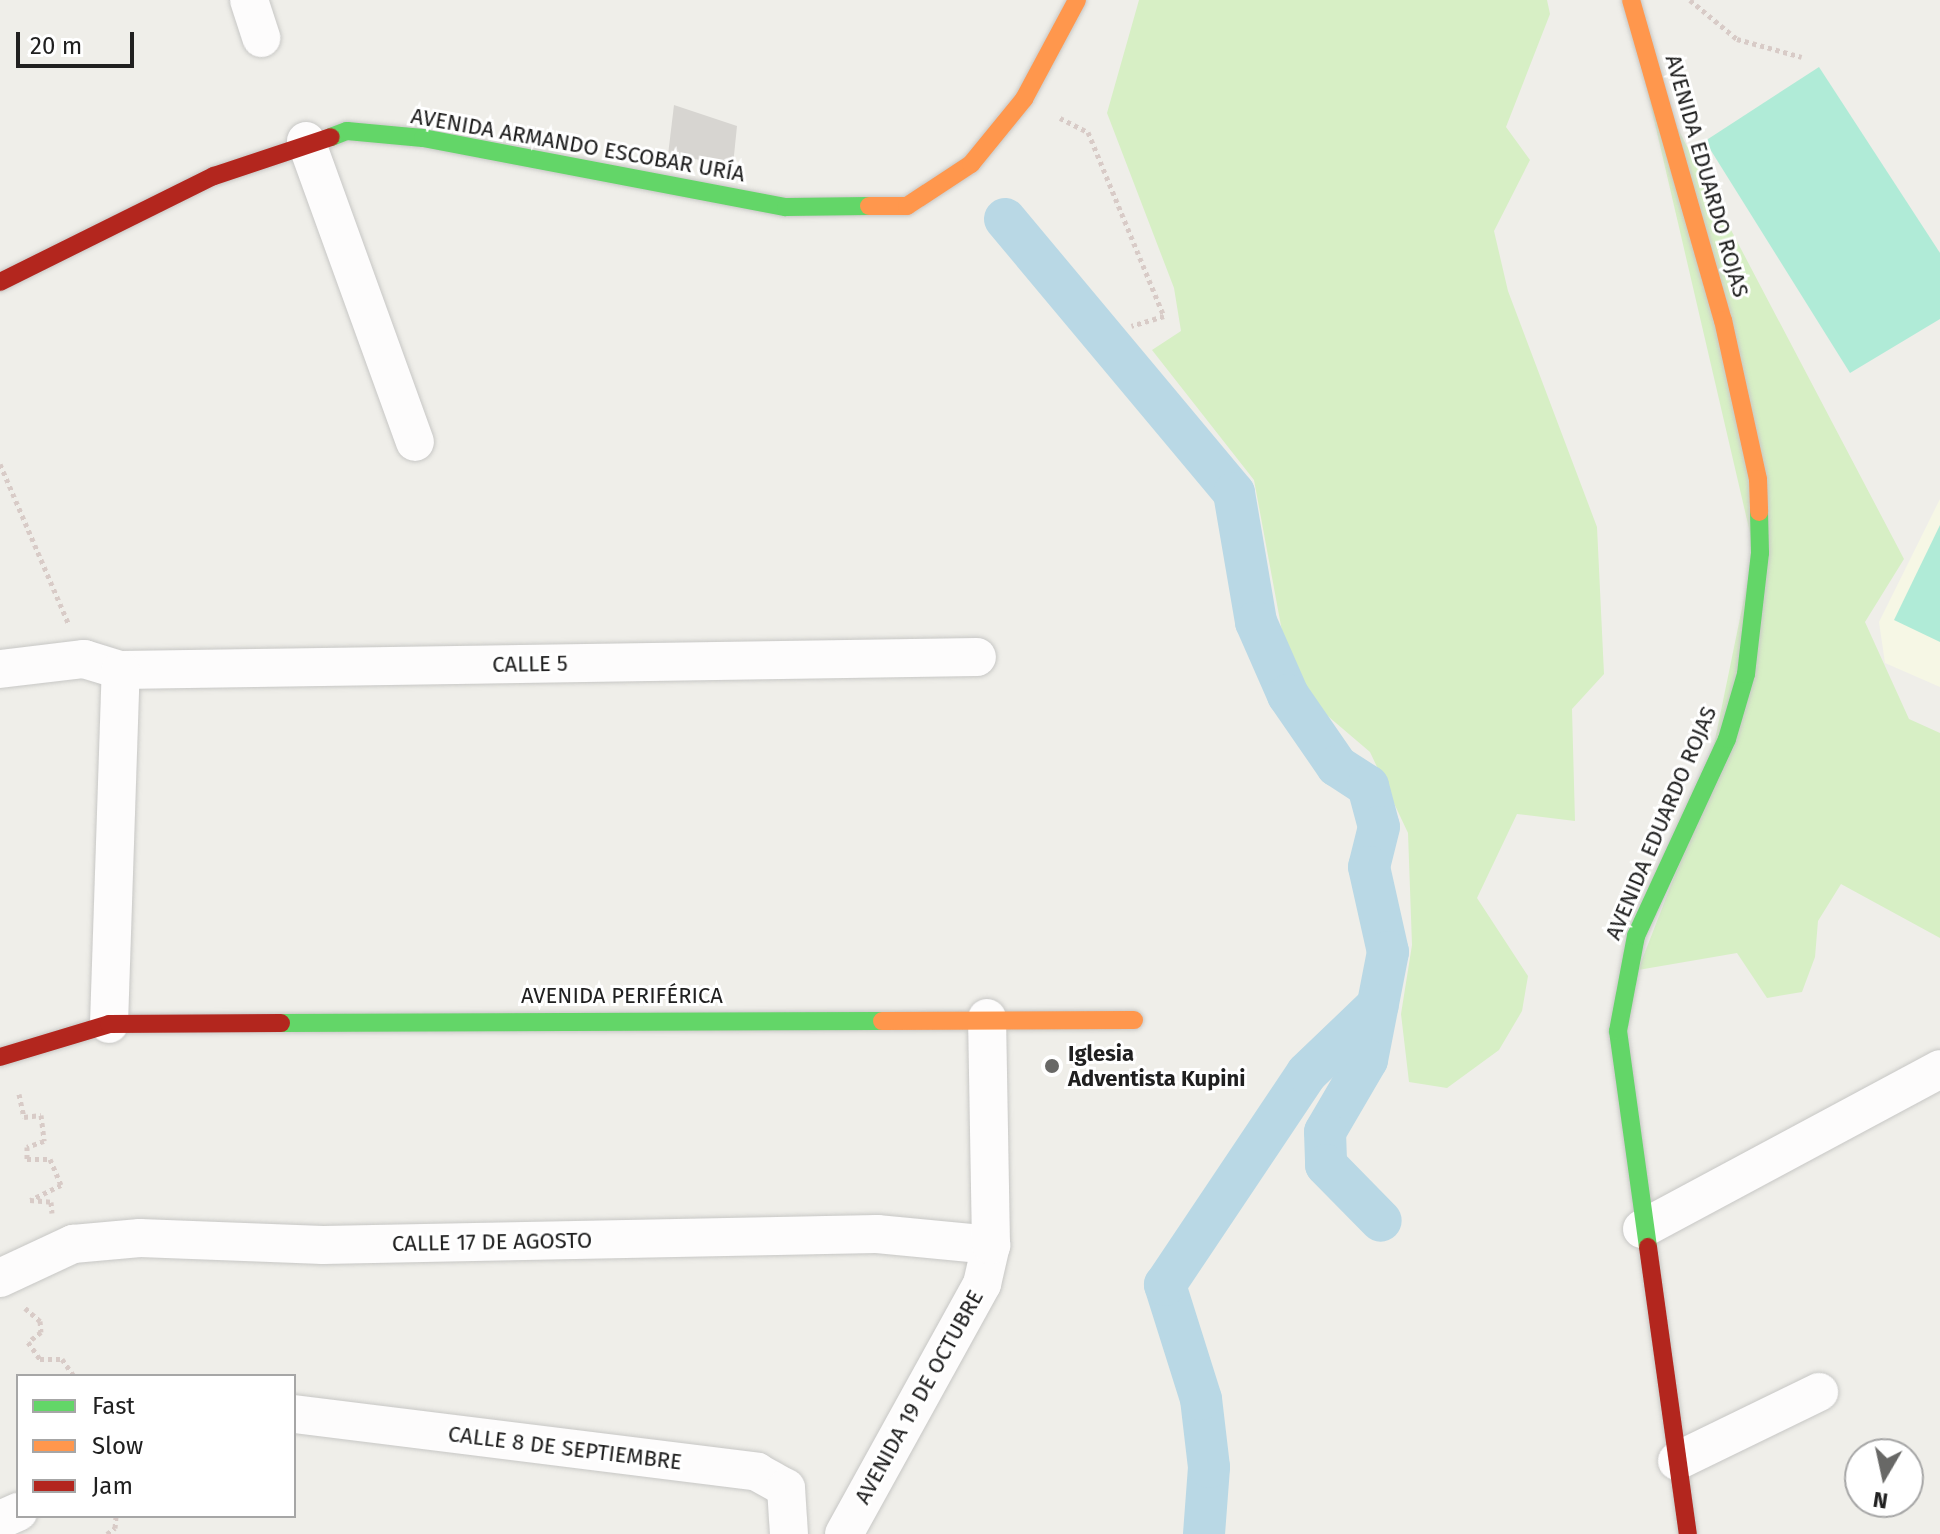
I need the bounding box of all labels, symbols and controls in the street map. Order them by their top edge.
scale bar [20,16,138,66]
text: 20 m [30,32,82,60]
street label: AVENIDA EDUARDO ROJAS [1660,52,1754,300]
street label: AVENIDA ARMANDO ESCOBAR URÍA [409,103,747,187]
street label: CALLE 5 [492,650,568,678]
street label: AVENIDA EDUARDO ROJAS [1600,702,1722,944]
street label: AVENIDA PERIFÉRICA [521,983,723,1009]
place label: Iglesia Adventista Kupini [1068,1040,1245,1092]
marker: Iglesia Adventista Kupini [1043,1057,1061,1075]
street label: CALLE 17 DE AGOSTO [392,1227,592,1257]
street label: AVENIDA 19 DE OCTUBRE [849,1285,989,1509]
legend [16,1374,296,1518]
text: Fast [92,1392,135,1420]
street label: CALLE 8 DE SEPTIEMBRE [447,1421,683,1475]
text: Slow [92,1432,143,1460]
north arrow [1844,1438,1924,1518]
text: Jam [92,1472,133,1500]
text: N [1871,1486,1890,1515]

